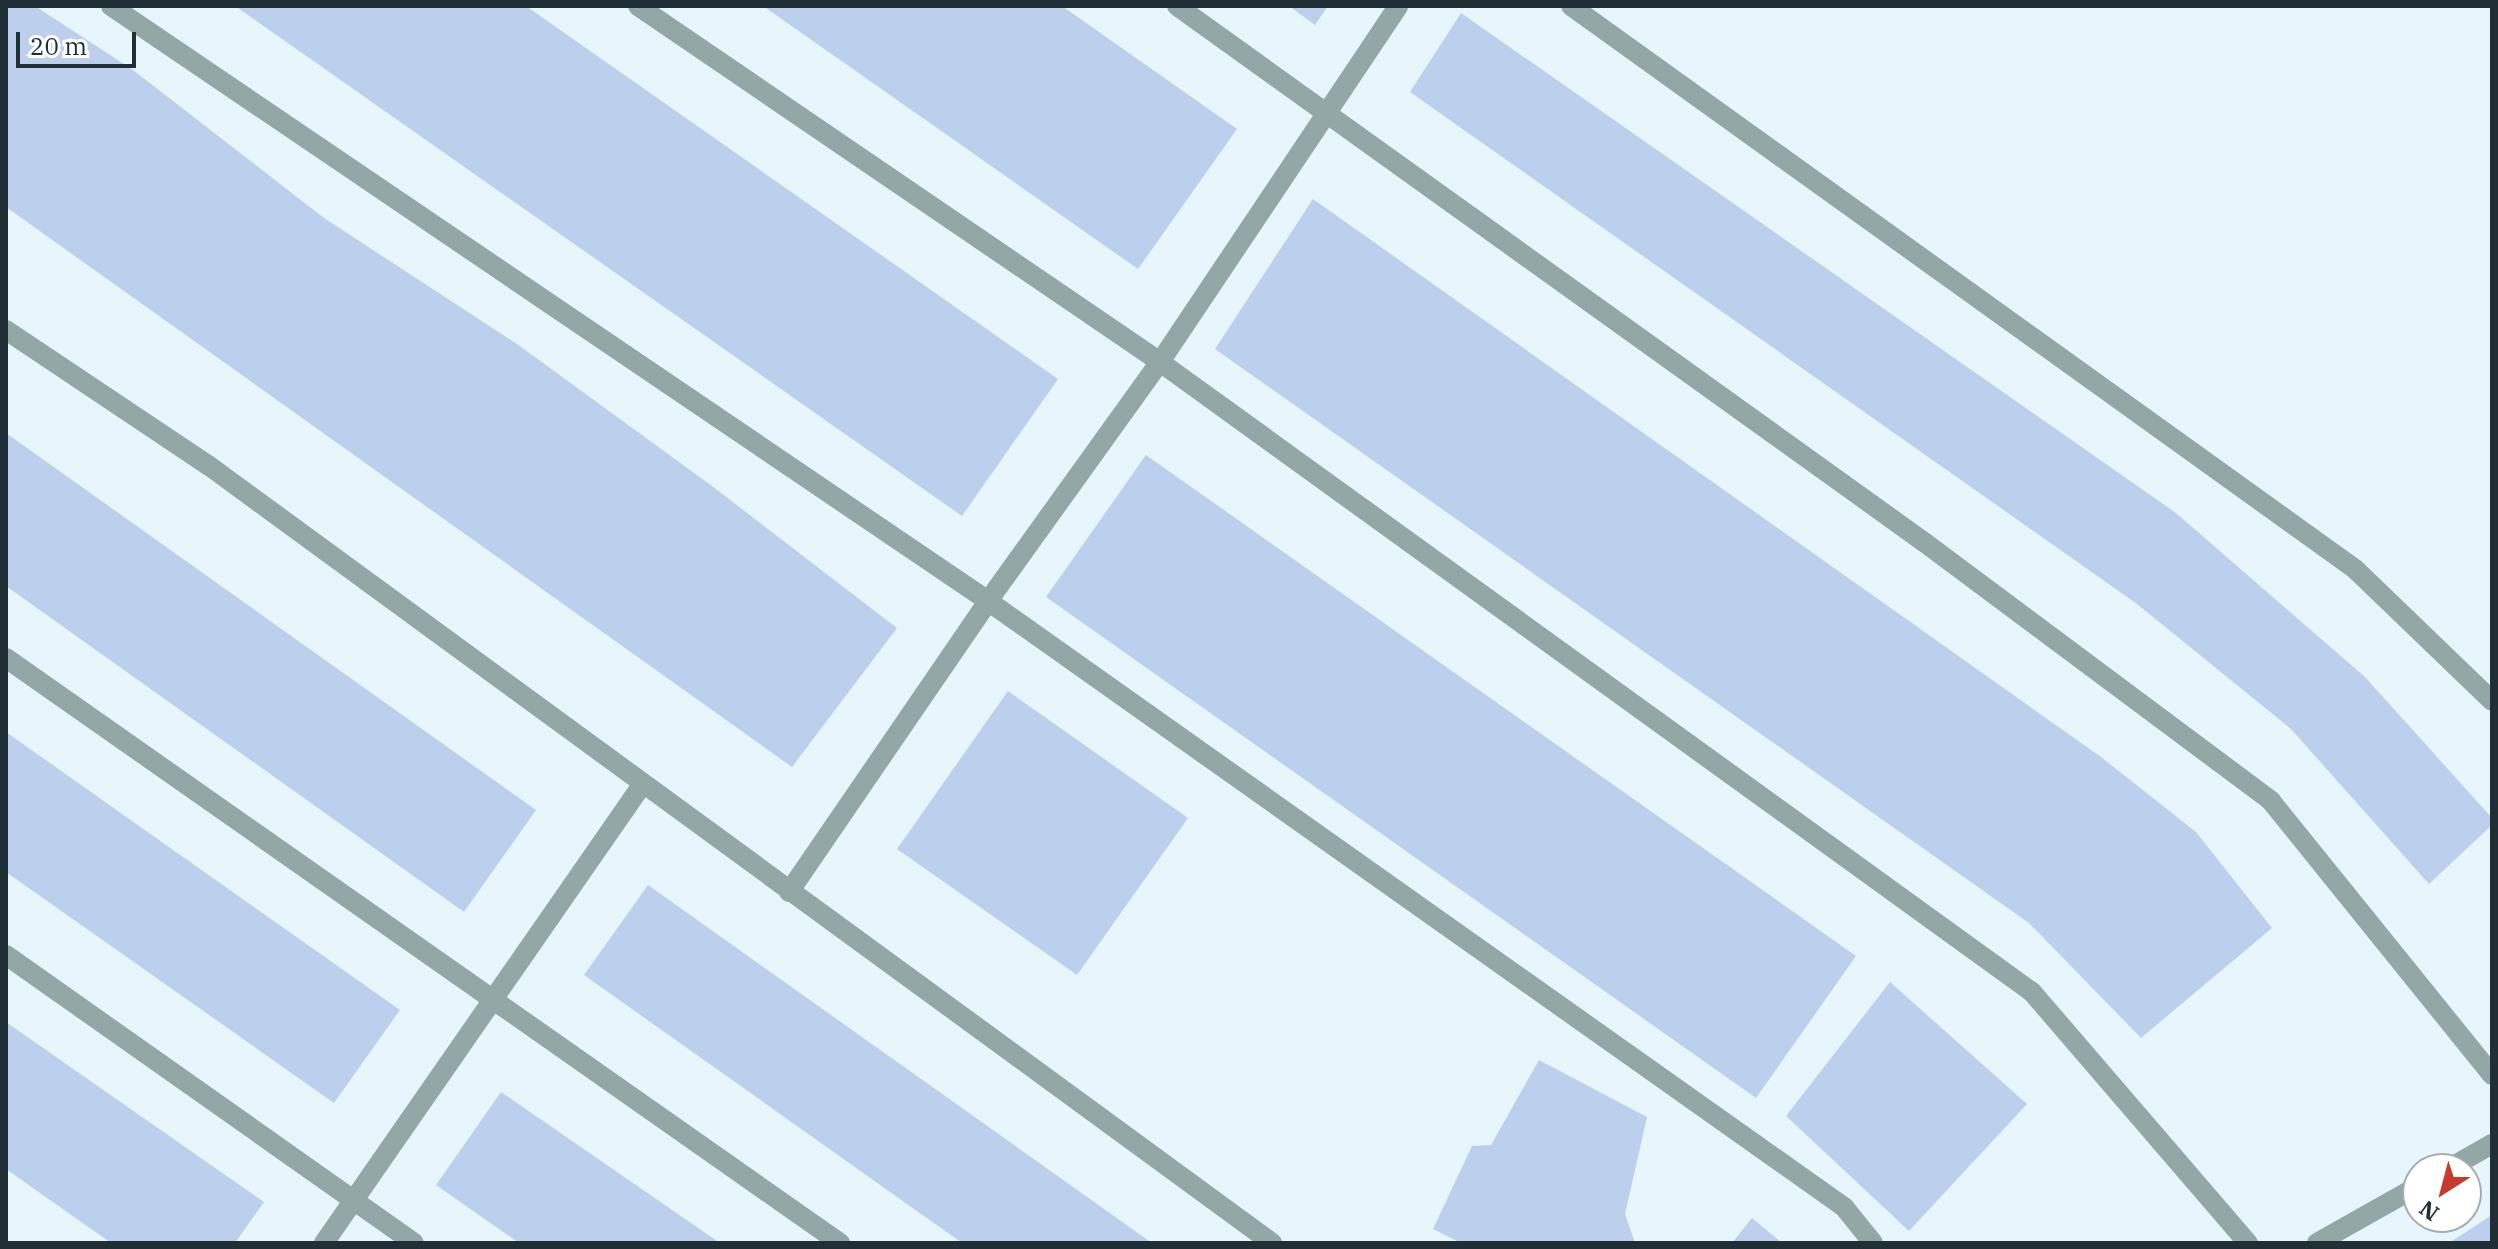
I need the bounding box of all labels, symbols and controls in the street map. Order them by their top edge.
scale bar [20,16,140,66]
text: 20 m [30,30,87,62]
north arrow [2402,1153,2482,1233]
text: N [2413,1194,2444,1228]

